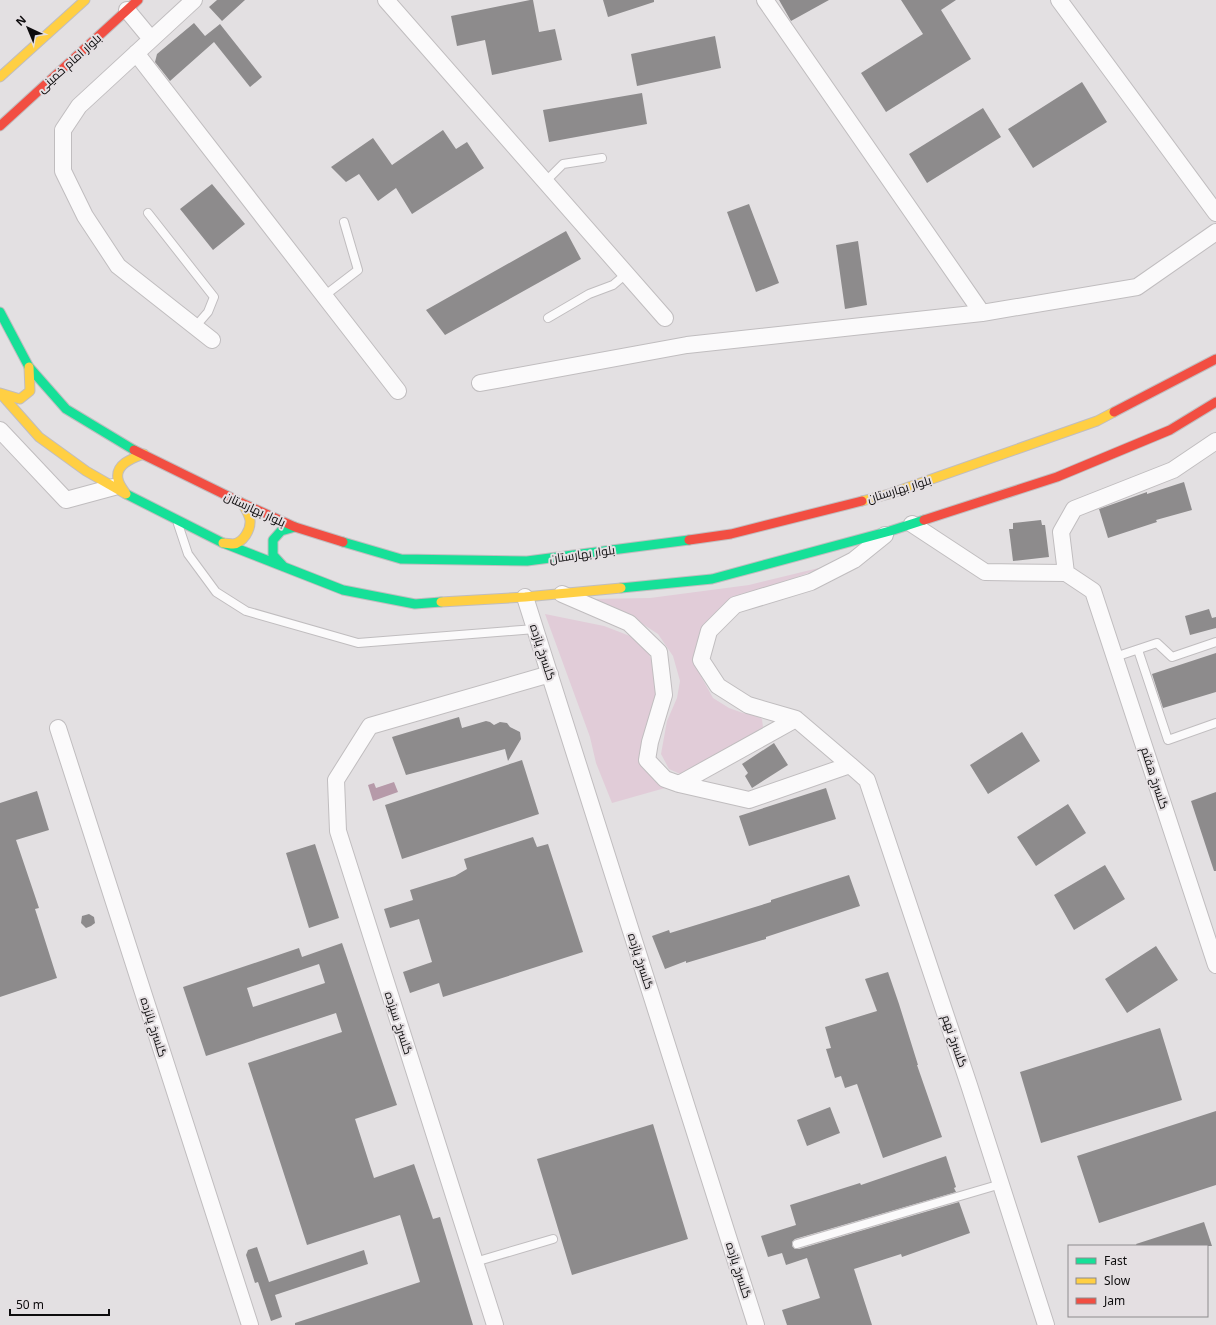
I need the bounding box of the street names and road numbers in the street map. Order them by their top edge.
street label: بلوار امام خمینی [33,30,105,96]
street label: بلوار بهارستان [865,471,933,507]
street label: بلوار بهارستان [221,487,289,531]
street label: بلوار بهارستان [548,541,616,567]
street label: گلسرخ یازده [526,622,560,682]
street label: گلسرخ هفتم [1137,745,1173,811]
street label: گلسرخ یازده [624,931,658,991]
street label: گلسرخ سیزده [381,989,417,1057]
street label: گلسرخ پانزده [135,995,172,1059]
street label: گلسرخ نهم [938,1012,972,1070]
street label: گلسرخ یازده [722,1240,756,1300]

